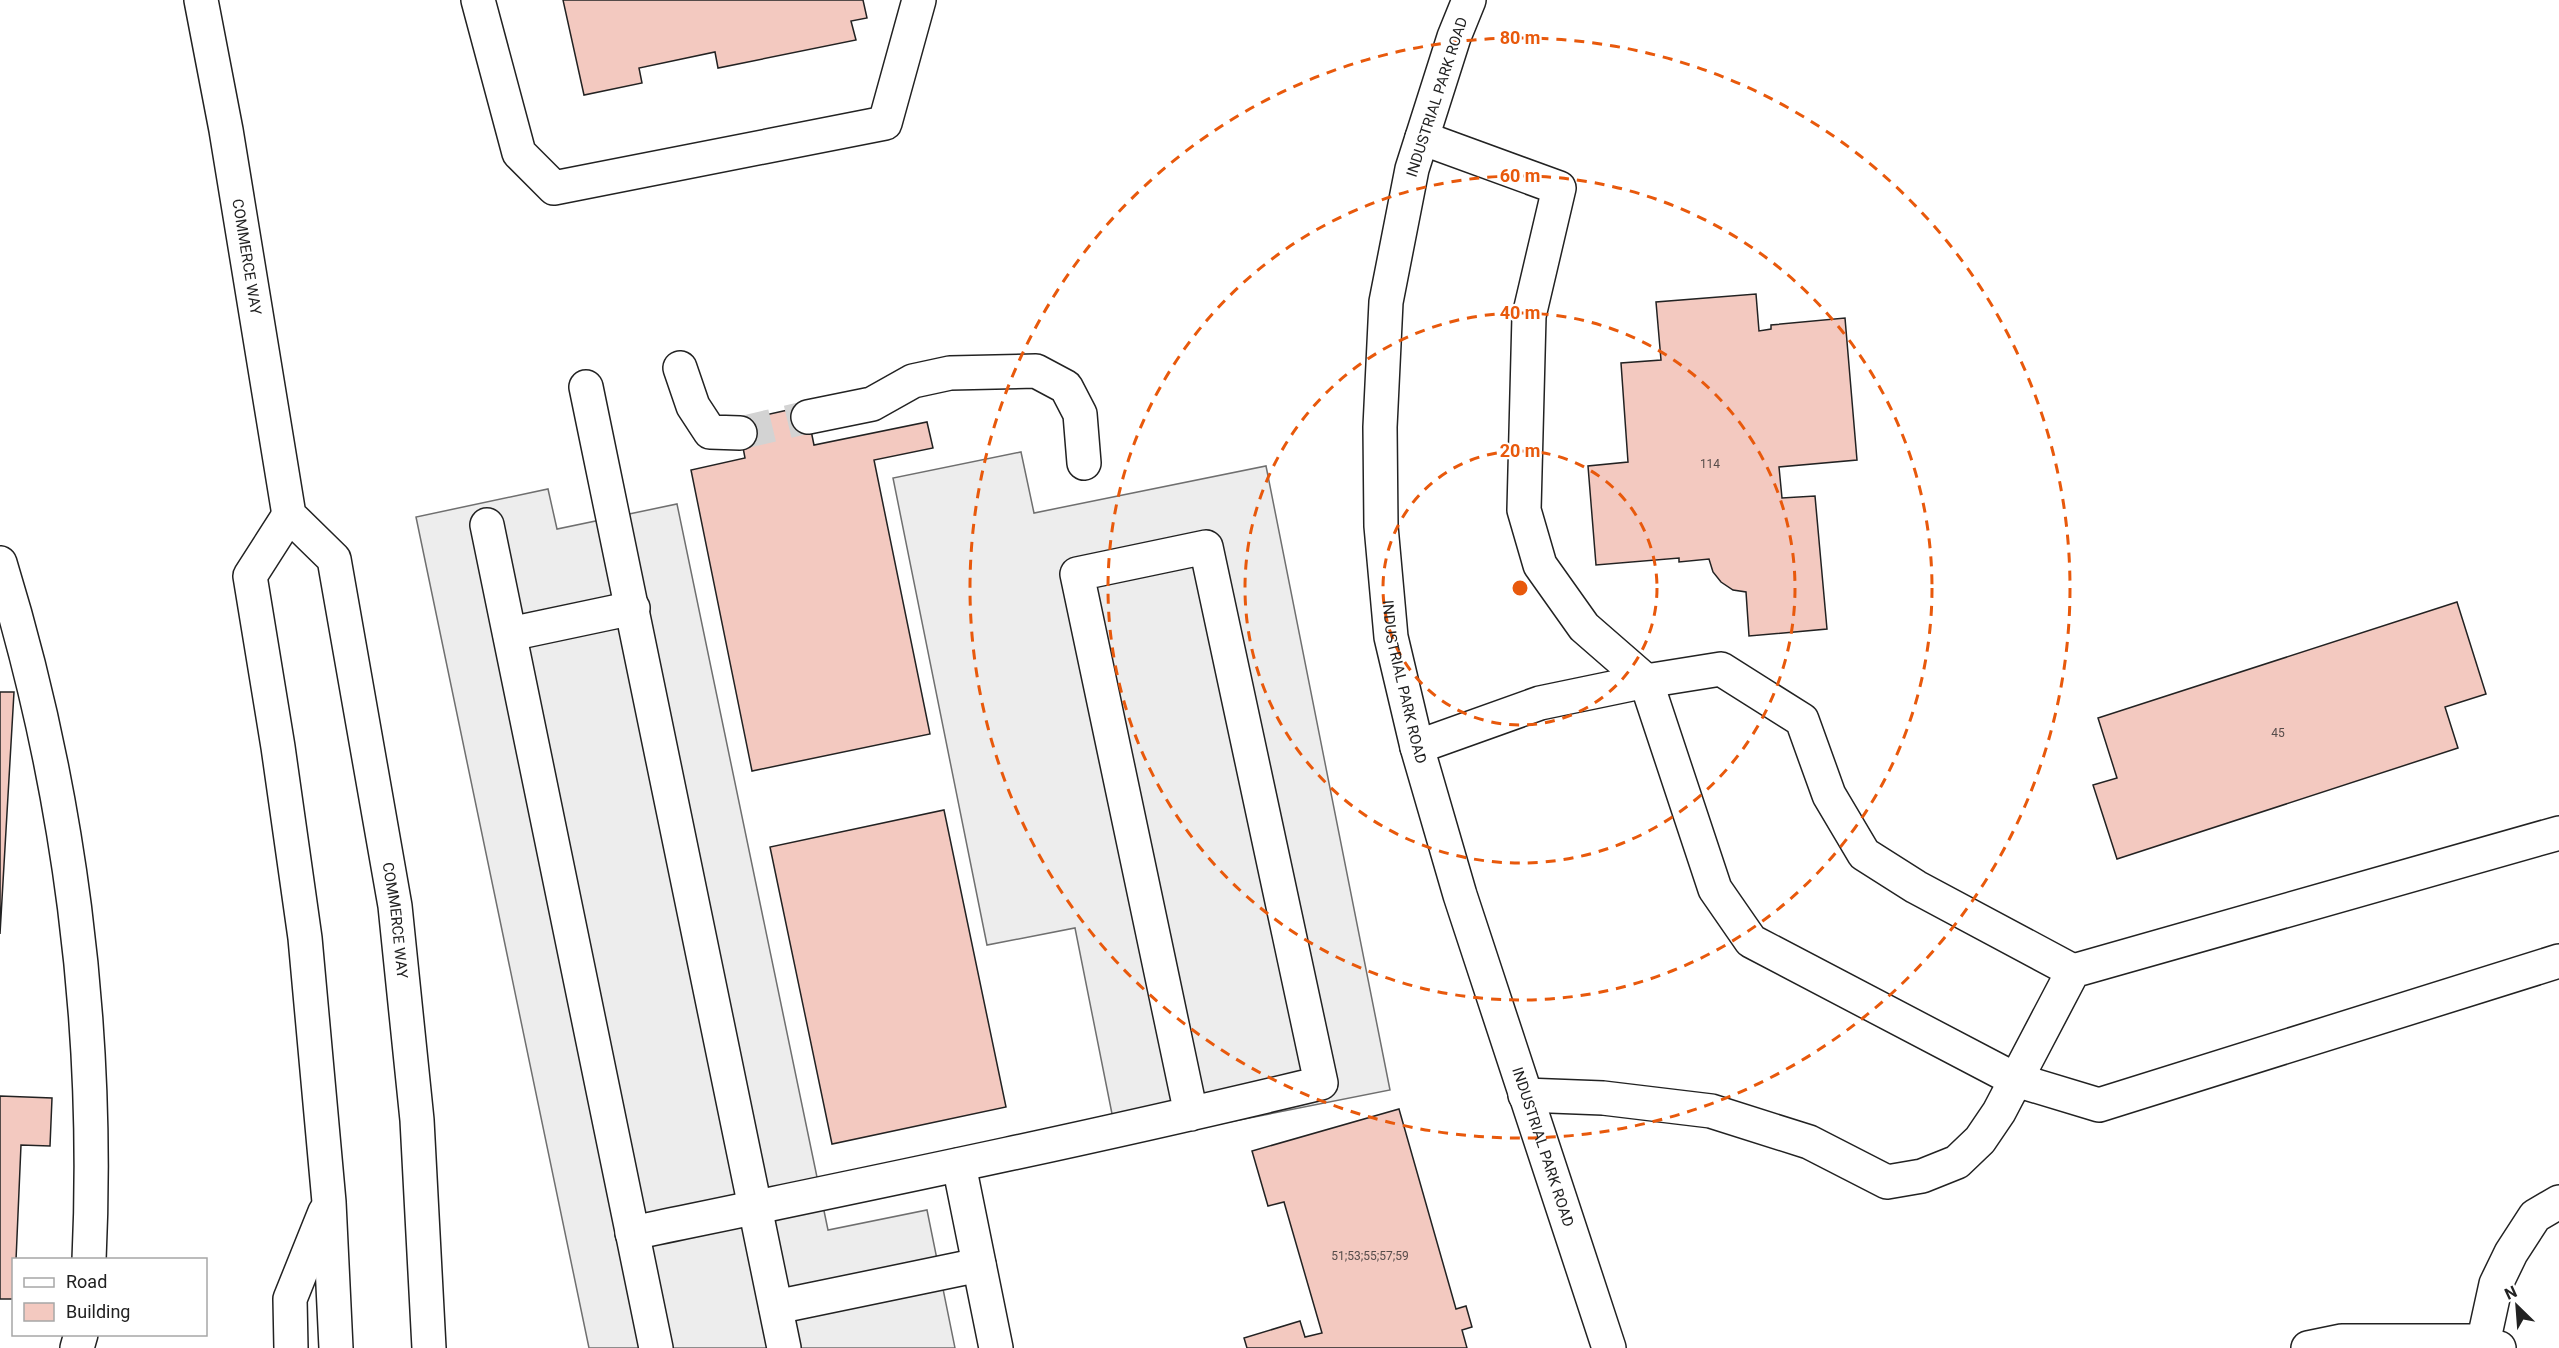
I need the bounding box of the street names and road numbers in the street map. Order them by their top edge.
street label: INDUSTRIAL PARK ROAD [1403,15,1471,179]
street label: COMMERCE WAY [228,198,265,316]
street label: INDUSTRIAL PARK ROAD [1379,599,1430,766]
street label: COMMERCE WAY [378,861,411,979]
street label: INDUSTRIAL PARK ROAD [1508,1065,1578,1229]

